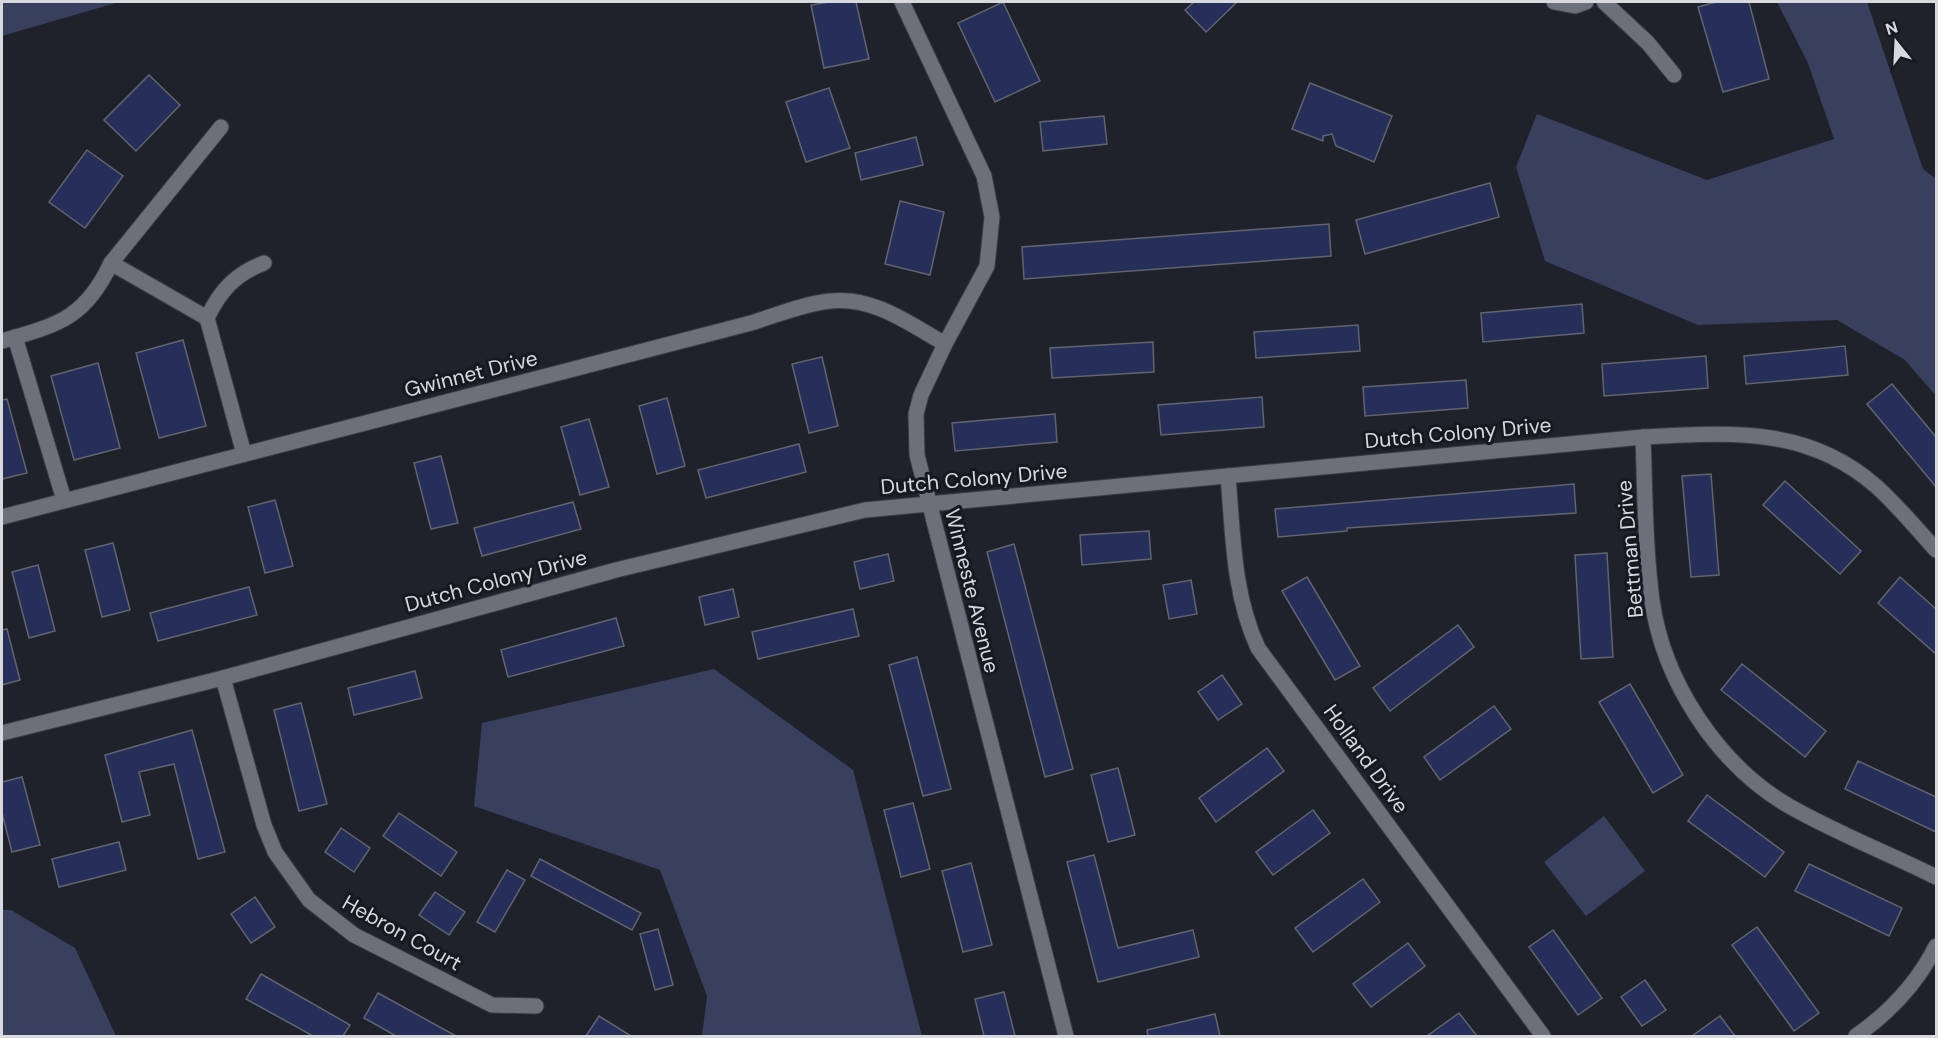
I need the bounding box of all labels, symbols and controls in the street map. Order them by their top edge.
north arrow [1866,12,1926,72]
text: N [1883,16,1900,40]
street label: Gwinnet Drive [402,344,541,404]
street label: Dutch Colony Drive [1363,411,1553,455]
street label: Dutch Colony Drive [879,457,1069,501]
street label: Bettman Drive [1610,479,1650,619]
street label: Winneste Avenue [938,506,1006,676]
street label: Dutch Colony Drive [402,543,590,619]
street label: Holland Drive [1317,699,1415,819]
street label: Hebron Court [337,889,467,977]

